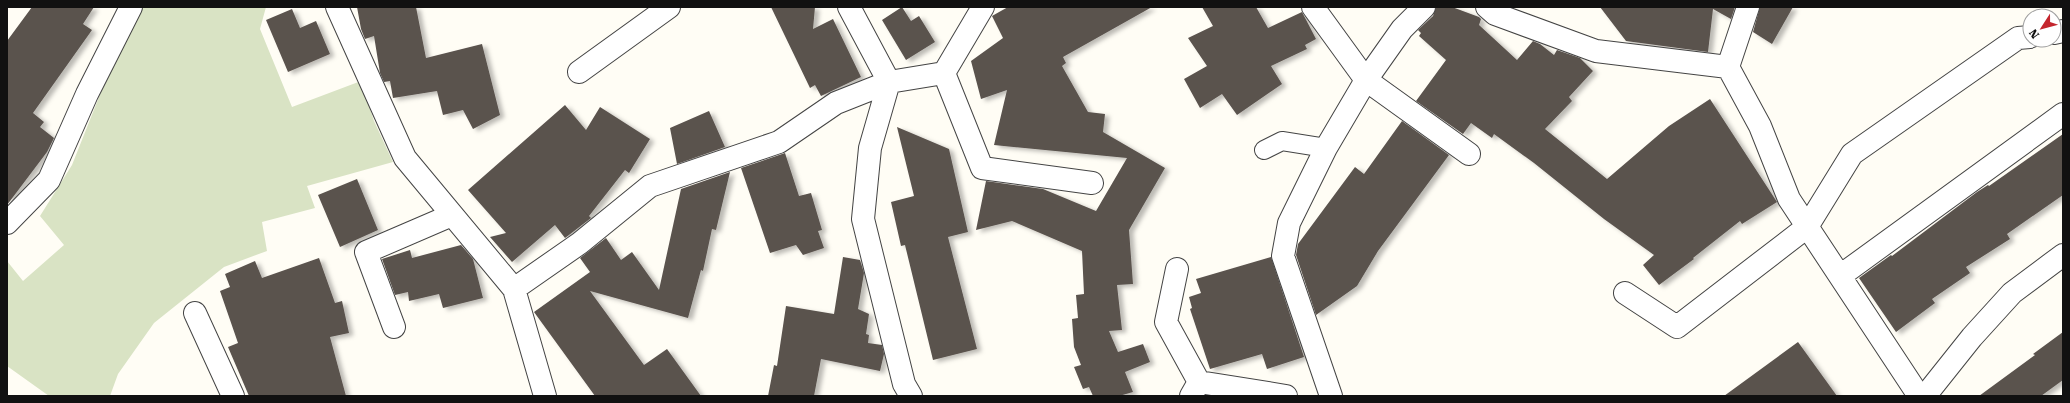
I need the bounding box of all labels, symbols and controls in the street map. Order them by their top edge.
north arrow [2022,8,2062,48]
text: N [2026,26,2042,41]

